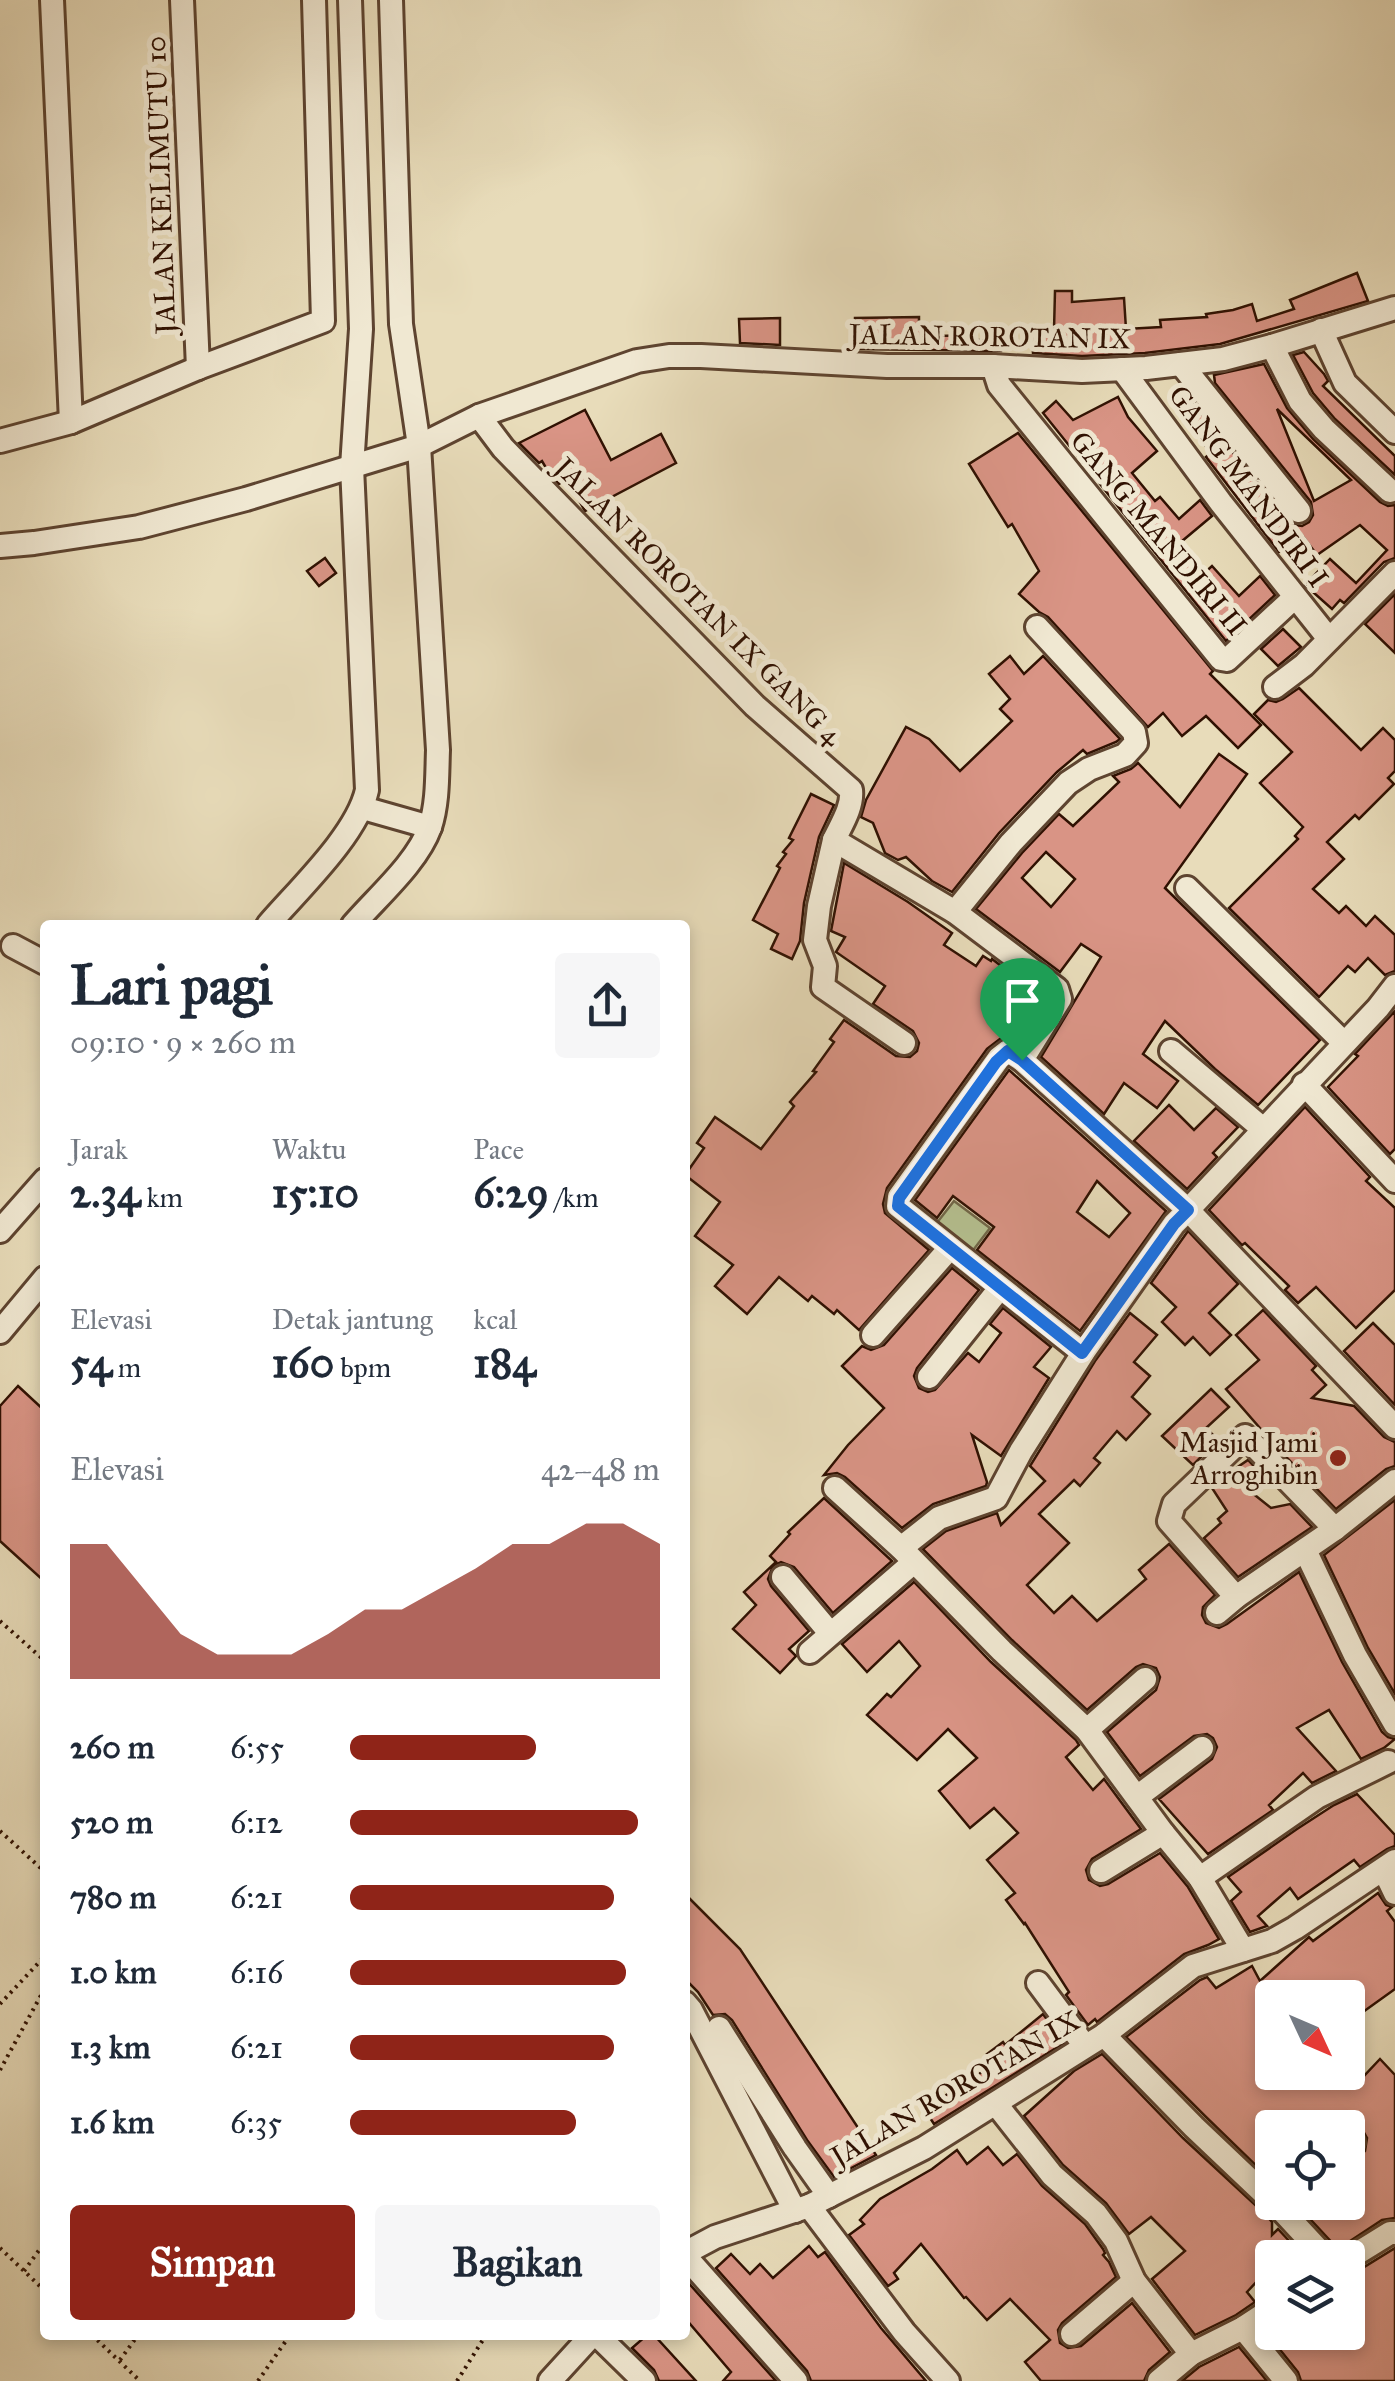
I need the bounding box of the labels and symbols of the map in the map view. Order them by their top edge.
street label: JALAN KELIMUTU 10 [138,35,183,338]
street label: JALAN ROROTAN IX [846,316,1131,356]
street label: GANG MANDIRI I [1161,378,1336,594]
street label: GANG MANDIRI II [1063,424,1254,643]
street label: JALAN ROROTAN IX GANG 4 [545,448,851,754]
pin [980,958,1065,1061]
place label: Masjid Jami Arroghibin [1179,1425,1318,1492]
marker: Masjid Jami Arroghibin [1327,1447,1349,1469]
north arrow [1255,1980,1365,2090]
street label: JALAN ROROTAN IX [822,2003,1086,2176]

